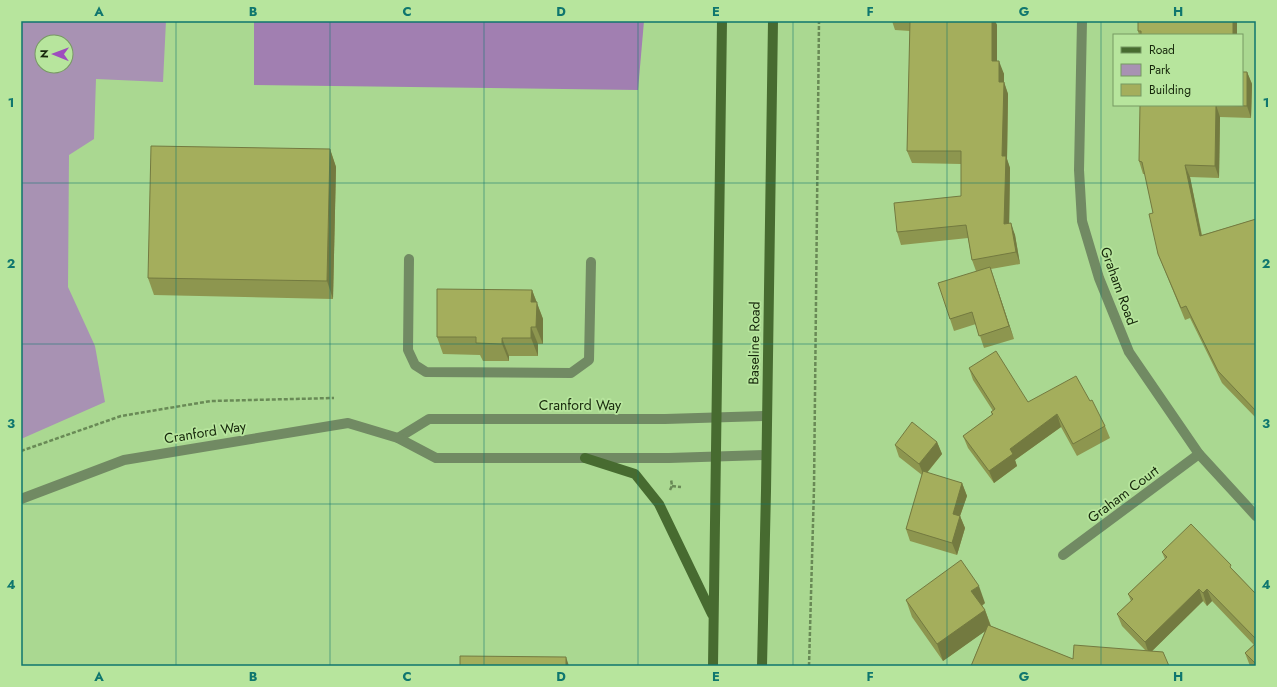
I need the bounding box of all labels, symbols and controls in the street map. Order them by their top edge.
text: A [93,2,104,21]
text: B [249,2,258,21]
text: C [402,2,412,21]
text: D [556,2,566,21]
text: E [712,2,720,21]
text: F [866,2,874,21]
text: G [1019,2,1030,21]
text: H [1173,2,1183,21]
north arrow [34,34,74,74]
legend [1113,34,1243,106]
text: Road [1149,41,1175,59]
text: N [36,49,52,58]
text: Park [1149,61,1171,79]
text: Building [1149,81,1191,99]
text: 1 [8,93,14,112]
text: 1 [1263,93,1269,112]
street label: Graham Road [1096,244,1142,328]
text: 2 [7,254,15,273]
text: 2 [1262,254,1270,273]
street label: Baseline Road [743,301,765,385]
street label: Cranford Way [539,395,622,415]
text: 3 [7,414,15,433]
text: 3 [1262,414,1270,433]
street label: Cranford Way [163,416,248,448]
street label: Graham Court [1083,460,1163,527]
text: 4 [6,575,16,594]
text: 4 [1261,575,1271,594]
text: A [93,667,104,686]
text: B [249,667,258,686]
text: C [402,667,412,686]
text: D [556,667,566,686]
text: E [712,667,720,686]
text: F [866,667,874,686]
text: G [1019,667,1030,686]
text: H [1173,667,1183,686]

